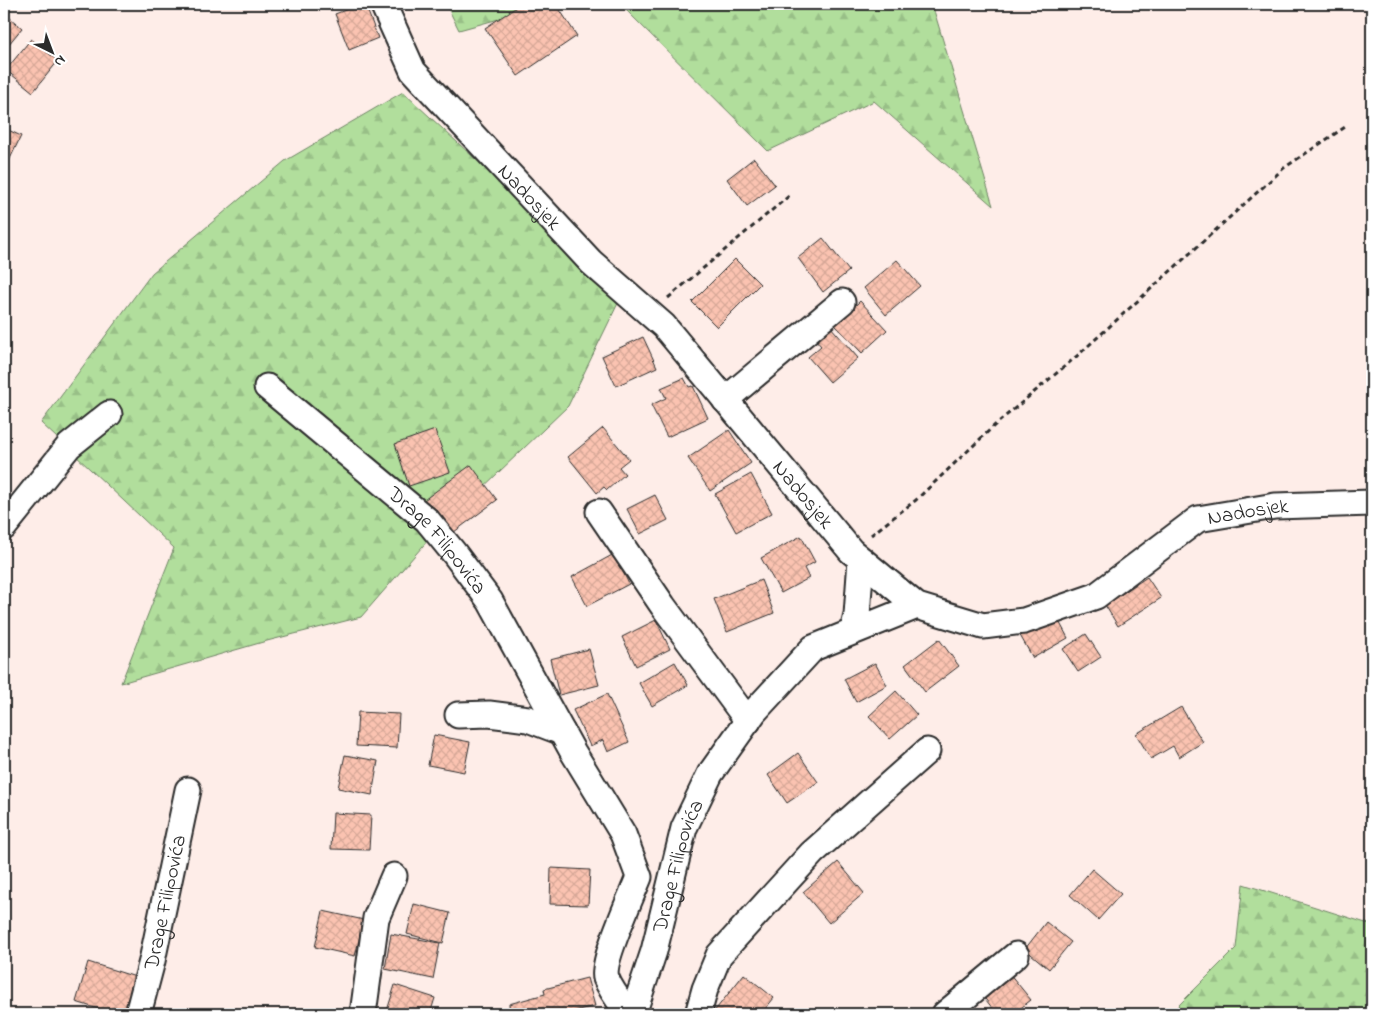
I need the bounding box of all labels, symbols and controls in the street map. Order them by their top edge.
north arrow [28,28,78,78]
text: N [49,50,70,72]
street label: Nadosjek [490,158,568,239]
street label: Nadosjek [764,454,840,537]
street label: Drage Filipovića [380,480,493,601]
street label: Nadosjek [1205,492,1290,534]
street label: Drage Filipovića [646,795,713,936]
street label: Drage Filipovića [137,832,195,974]

